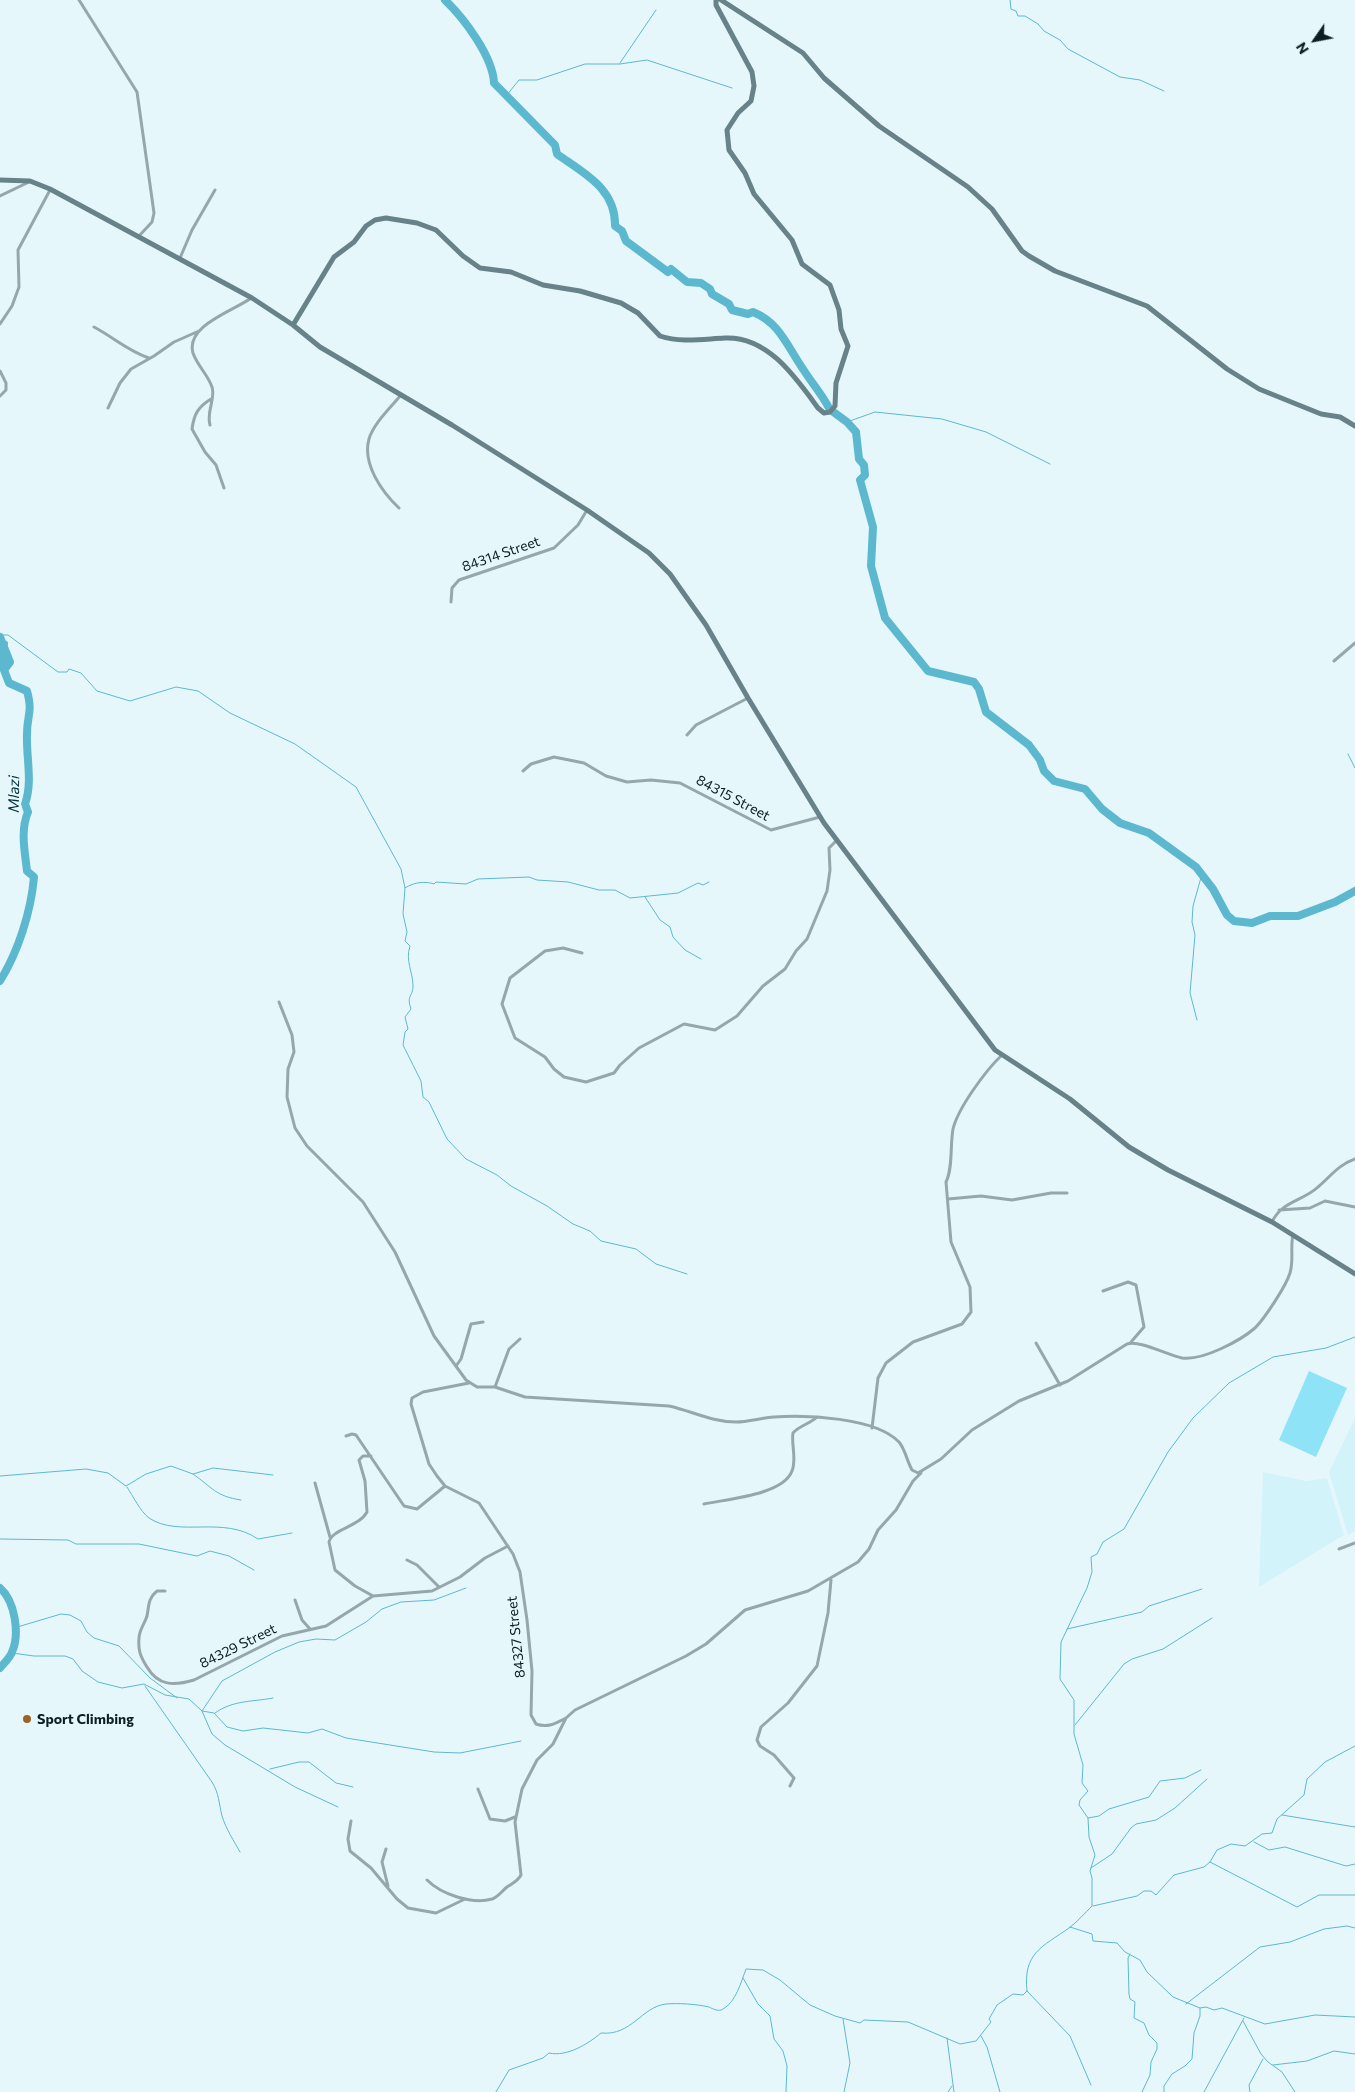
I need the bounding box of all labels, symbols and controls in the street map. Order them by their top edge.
north arrow [1290,15,1340,65]
text: N [1292,39,1312,57]
street label: 84314 Street [460,533,542,575]
street label: 84315 Street [693,772,773,824]
water label: Mlazi [5,775,23,813]
street label: 84327 Street [503,1595,529,1679]
street label: 84329 Street [197,1620,279,1672]
place label: Sport Climbing [37,1711,134,1727]
marker: Sport Climbing [21,1713,33,1725]

